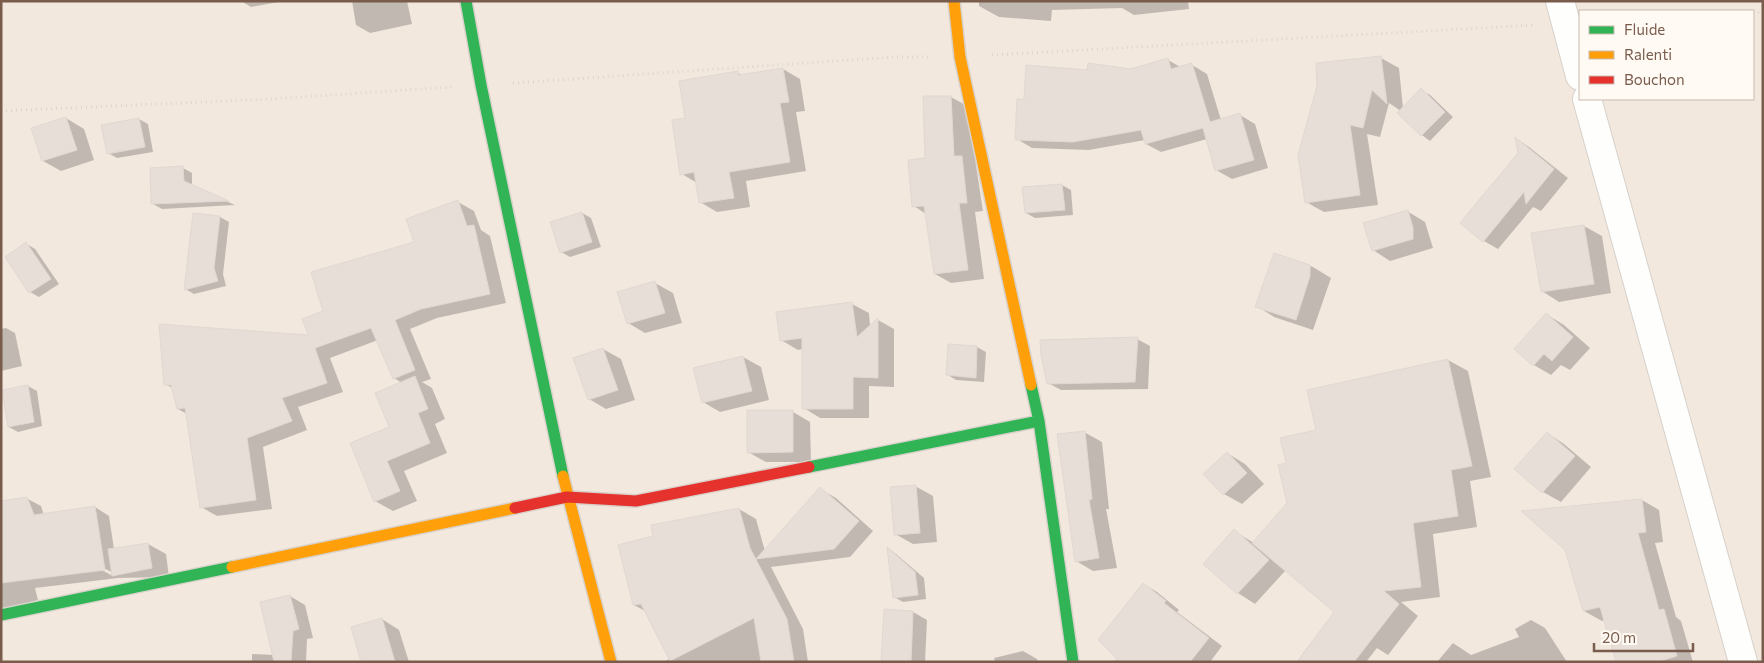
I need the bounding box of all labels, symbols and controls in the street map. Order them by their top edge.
legend [1579,10,1754,100]
text: Fluide [1624,20,1665,38]
text: Ralenti [1624,45,1672,63]
text: Bouchon [1624,70,1685,88]
scale bar [1594,620,1693,652]
text: 20 m [1602,628,1636,646]

